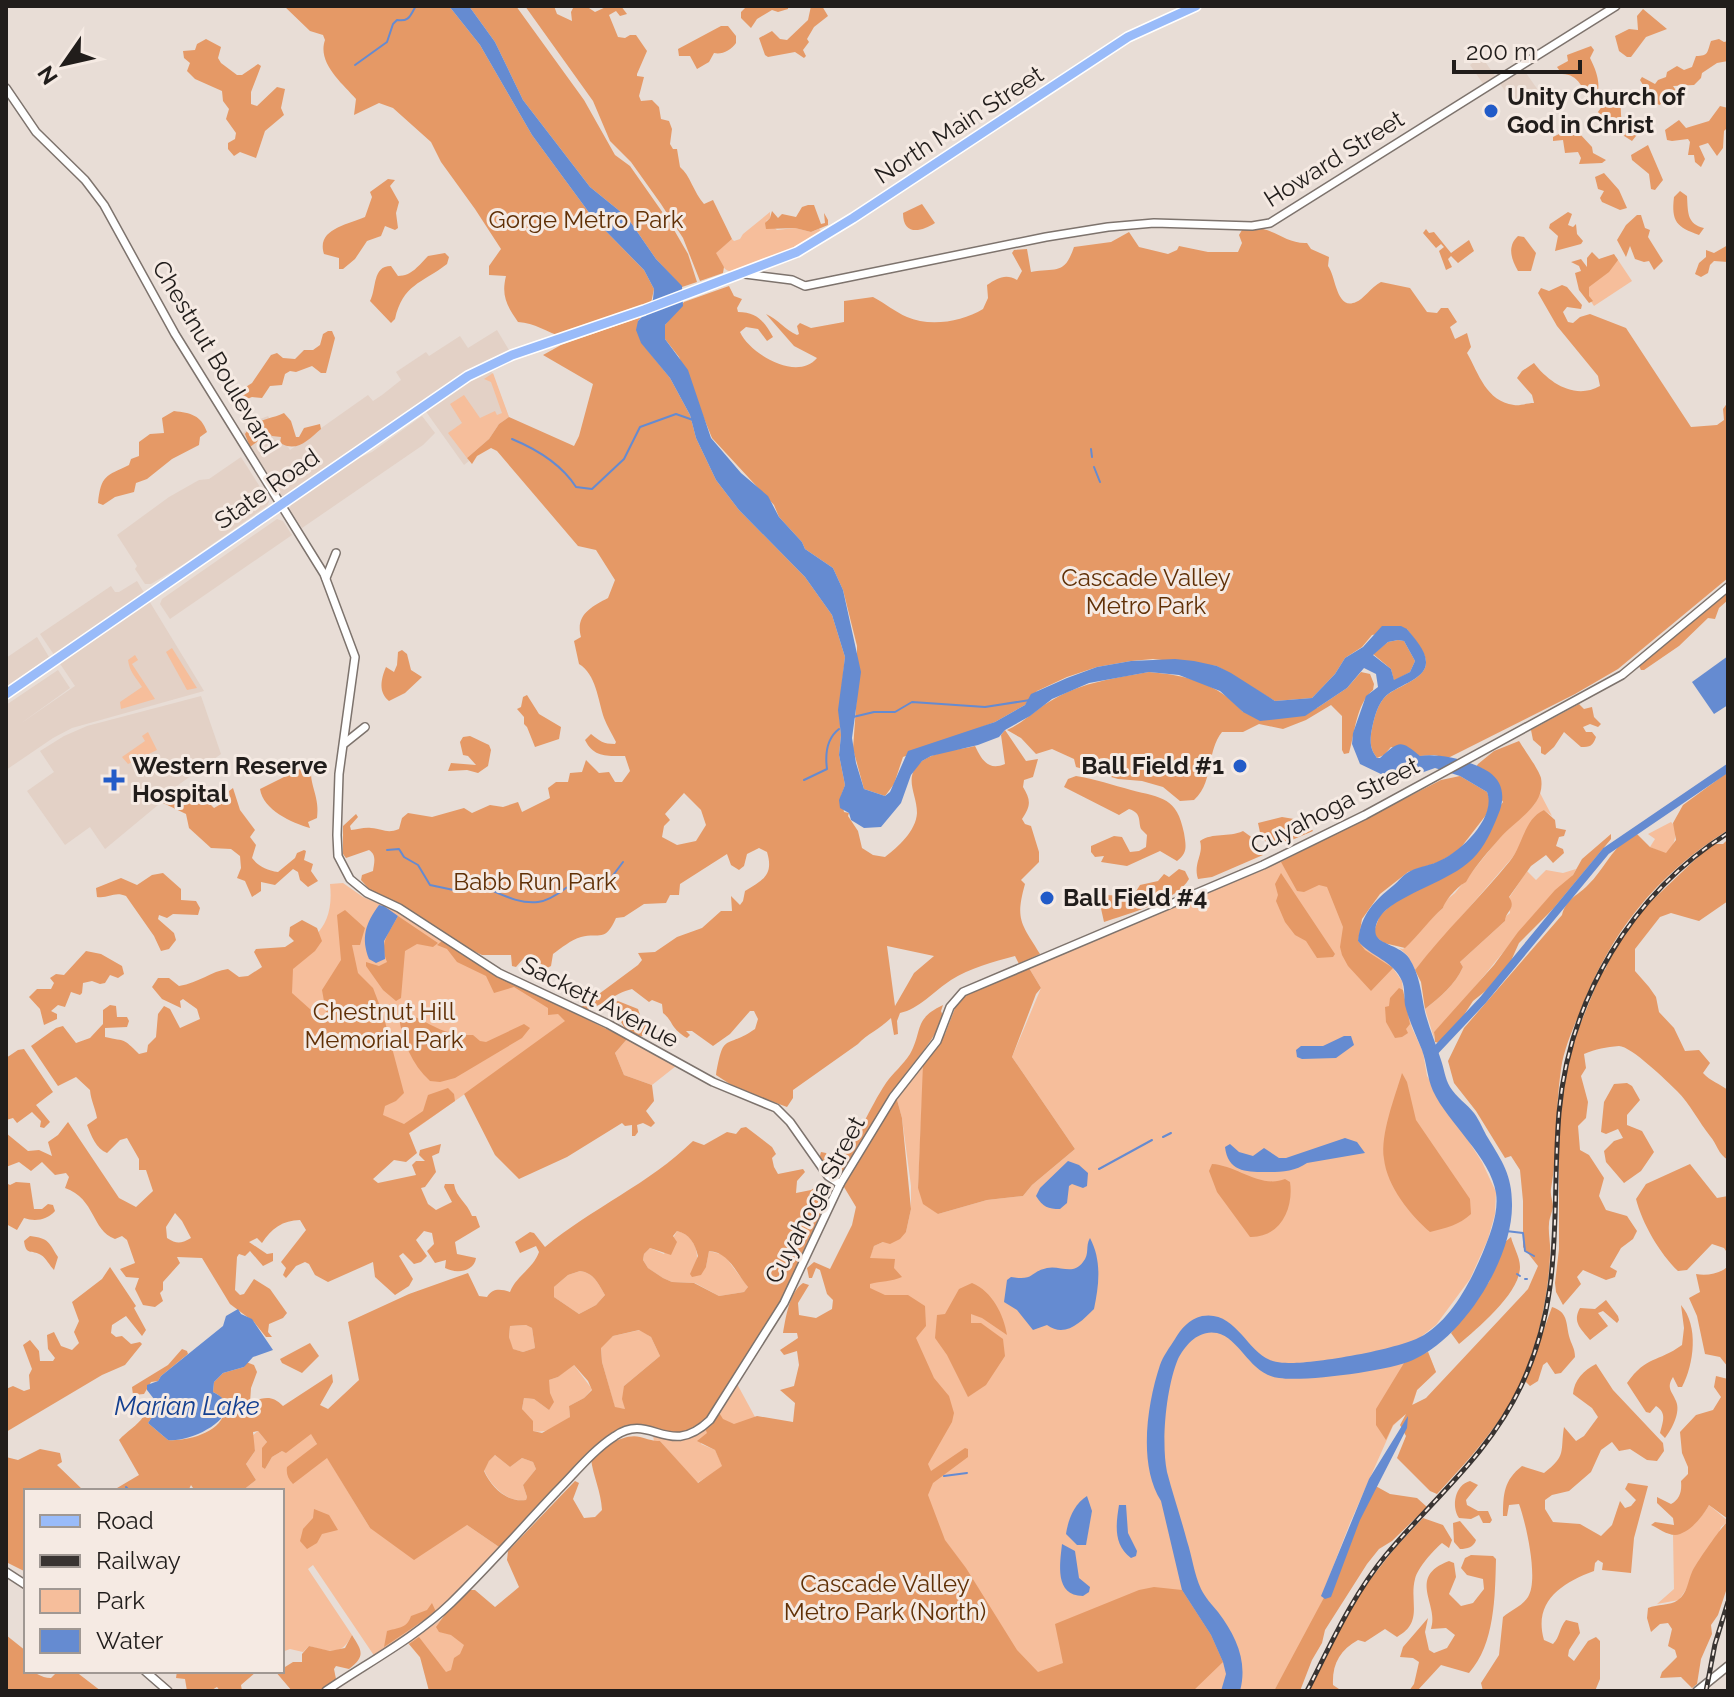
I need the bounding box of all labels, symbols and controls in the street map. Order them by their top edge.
north arrow [24,24,104,104]
scale bar [1454,24,1580,74]
text: 200 m [1466,37,1536,66]
street label: North Main Street [869,59,1048,190]
text: N [32,61,63,89]
place label: Unity Church of God in Christ [1507,82,1686,139]
marker: Unity Church of God in Christ [1482,102,1500,120]
street label: Howard Street [1258,104,1409,213]
park label: Gorge Metro Park [489,205,684,234]
street label: Chestnut Boulevard [146,255,285,458]
street label: State Road [209,442,325,535]
park label: Cascade Valley Metro Park [1061,563,1231,620]
place label: Western Reserve Hospital [132,751,327,808]
place label: Ball Field #1 [1081,751,1224,780]
street label: Cuyahoga Street [1246,751,1424,861]
marker: Ball Field #1 [1231,757,1249,775]
marker: Western Reserve Hospital [103,769,125,791]
park label: Babb Run Park [453,867,617,896]
place label: Ball Field #4 [1063,883,1207,912]
marker: Ball Field #4 [1038,889,1056,907]
street label: Sackett Avenue [517,949,684,1054]
park label: Chestnut Hill Memorial Park [305,997,464,1054]
street label: Cuyahoga Street [758,1111,871,1288]
water label: Marian Lake [114,1391,260,1421]
legend [24,1489,284,1673]
text: Road [96,1506,154,1535]
text: Railway [96,1546,181,1575]
park label: Cascade Valley Metro Park (North) [784,1569,986,1626]
text: Park [96,1586,145,1615]
text: Water [96,1626,164,1655]

